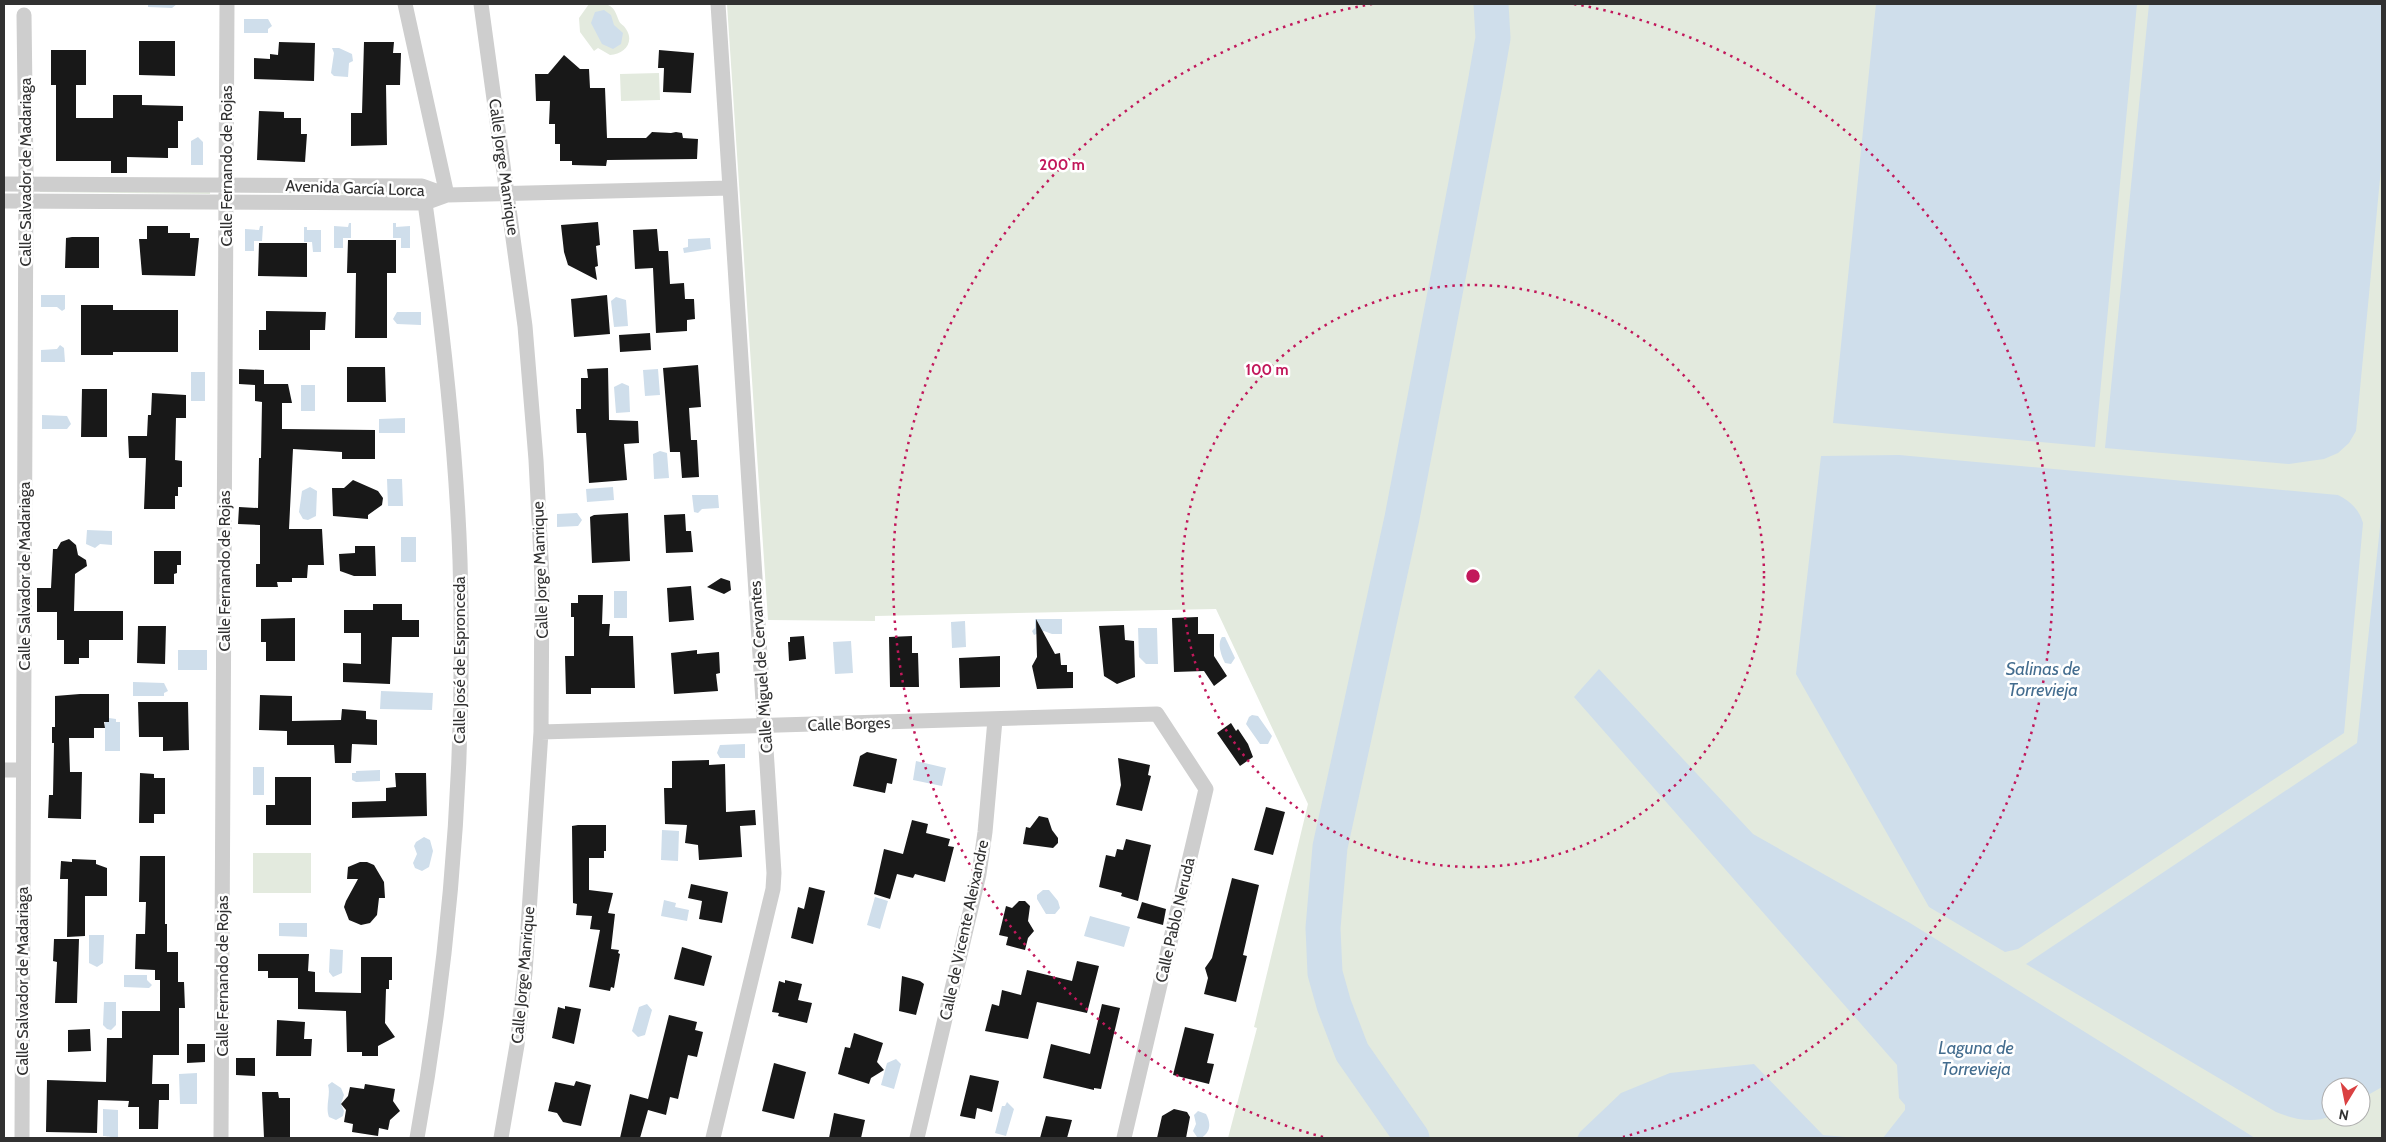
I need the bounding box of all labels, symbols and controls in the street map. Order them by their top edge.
street label: Calle Salvador de Madariaga [16,77,35,266]
street label: Calle Fernando de Rojas [217,85,236,247]
street label: Calle Jorge Manrique [485,98,523,236]
text: 200 m [1039,156,1085,174]
street label: Avenida García Lorca [285,176,425,200]
text: 100 m [1245,361,1289,379]
street label: Calle Salvador de Madariaga [15,481,34,670]
street label: Calle Fernando de Rojas [215,490,234,652]
street label: Calle Jorge Manrique [528,501,552,639]
centre of rings [1464,567,1482,585]
street label: Calle José de Espronceda [450,576,469,744]
street label: Calle Miguel de Cervantes [745,580,777,754]
water label: Salinas de Torrevieja [2006,658,2080,701]
street label: Calle Borges [807,713,891,735]
street label: Calle de Vicente Aleixandre [936,838,992,1022]
street label: Calle Pablo Neruda [1151,855,1199,984]
street label: Calle Salvador de Madariaga [13,886,32,1075]
street label: Calle Fernando de Rojas [213,895,232,1057]
street label: Calle Jorge Manrique [508,906,538,1044]
water label: Laguna de Torrevieja [1938,1037,2014,1080]
north arrow [2321,1077,2371,1127]
text: N [2337,1105,2350,1125]

